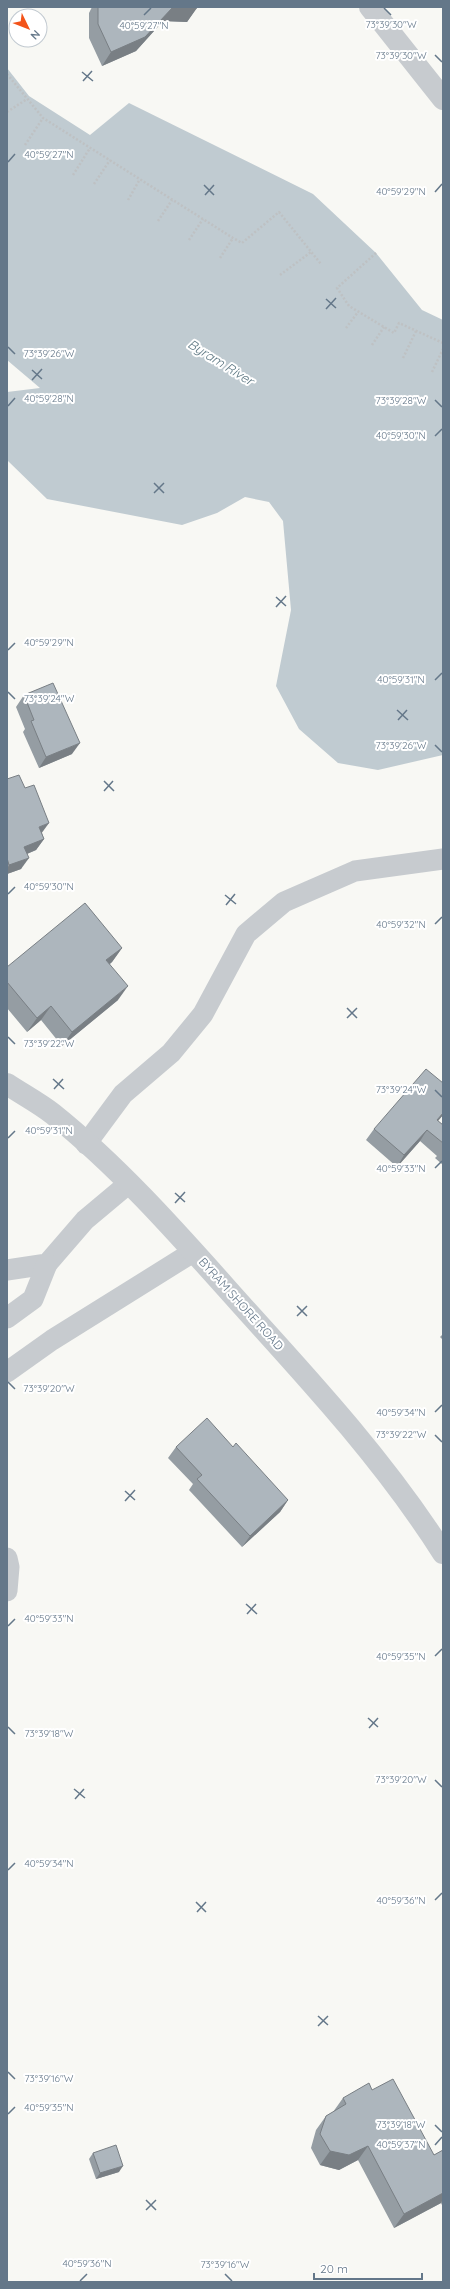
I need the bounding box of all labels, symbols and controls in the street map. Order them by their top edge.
north arrow [8,8,48,48]
text: 73°39'30"W [365,18,417,31]
text: 40°59'27"N [119,19,169,32]
text: N [27,27,43,43]
text: 73°39'30"W [375,49,427,62]
text: 40°59'27"N [24,148,74,161]
text: 40°59'29"N [376,185,426,198]
water label: Byram River [185,335,259,390]
text: 73°39'26"W [24,347,75,360]
text: 40°59'28"N [24,392,74,405]
text: 73°39'28"W [376,394,427,407]
text: 40°59'30"N [376,429,426,442]
text: 40°59'29"N [24,636,74,649]
text: 40°59'31"N [377,673,425,686]
text: 73°39'24"W [24,692,75,705]
text: 73°39'26"W [376,739,427,752]
text: 40°59'30"N [24,880,74,893]
text: 40°59'32"N [376,918,426,931]
text: 73°39'22"W [23,1037,75,1050]
text: 73°39'24"W [376,1083,427,1096]
text: 40°59'31"N [25,1124,73,1137]
text: 40°59'33"N [376,1162,426,1175]
street label: BYRAM SHORE ROAD [196,1254,287,1353]
text: 73°39'20"W [23,1382,75,1395]
text: 40°59'34"N [376,1406,426,1419]
text: 73°39'22"W [375,1428,427,1441]
text: 40°59'33"N [24,1612,74,1625]
text: 40°59'35"N [376,1650,426,1663]
text: 73°39'18"W [24,1727,74,1740]
text: 73°39'20"W [375,1773,427,1786]
text: 40°59'34"N [24,1857,74,1870]
text: 40°59'36"N [376,1894,426,1907]
text: 73°39'16"W [24,2072,74,2085]
text: 40°59'35"N [24,2101,74,2114]
text: 73°39'18"W [376,2118,426,2131]
text: 40°59'37"N [377,2138,425,2151]
scale bar [314,2255,422,2281]
text: 40°59'36"N [62,2257,112,2270]
text: 73°39'16"W [200,2258,250,2271]
text: 20 m [320,2261,348,2276]

